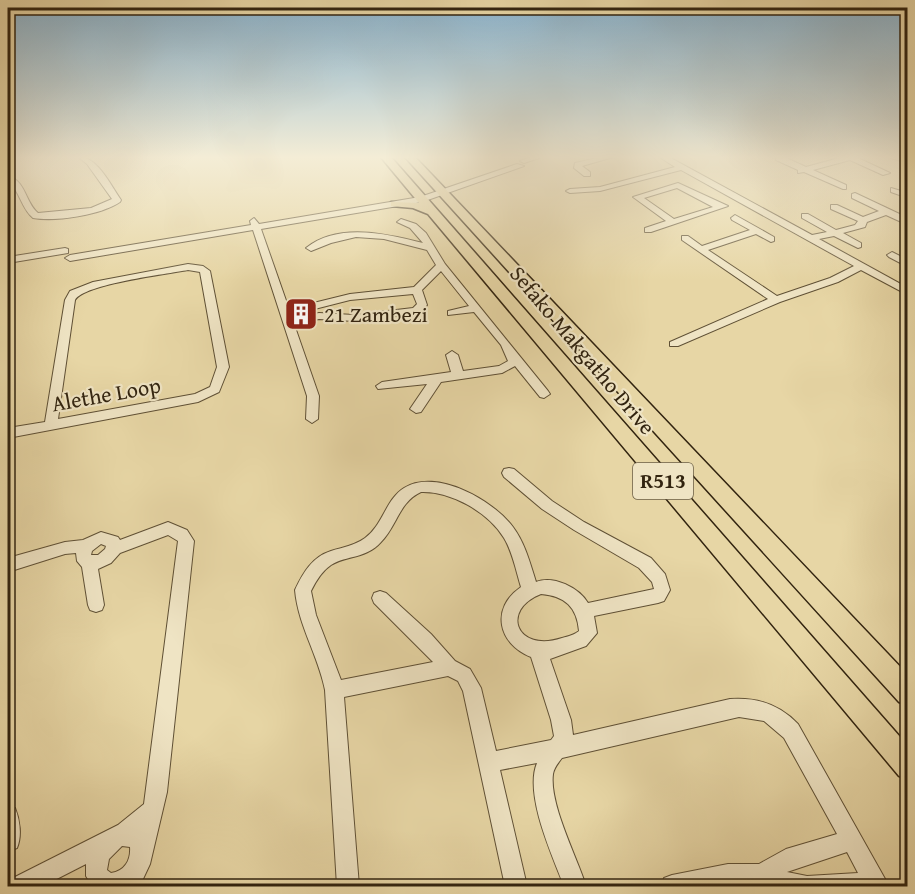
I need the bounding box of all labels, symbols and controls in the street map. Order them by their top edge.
street label: Sefako Makgatho Drive [503,259,663,441]
building icon: 21 Zambezi [283,296,319,332]
place label: 21 Zambezi [324,298,428,330]
street label: Alethe Loop [49,369,163,419]
road number: R513 [633,463,693,499]

